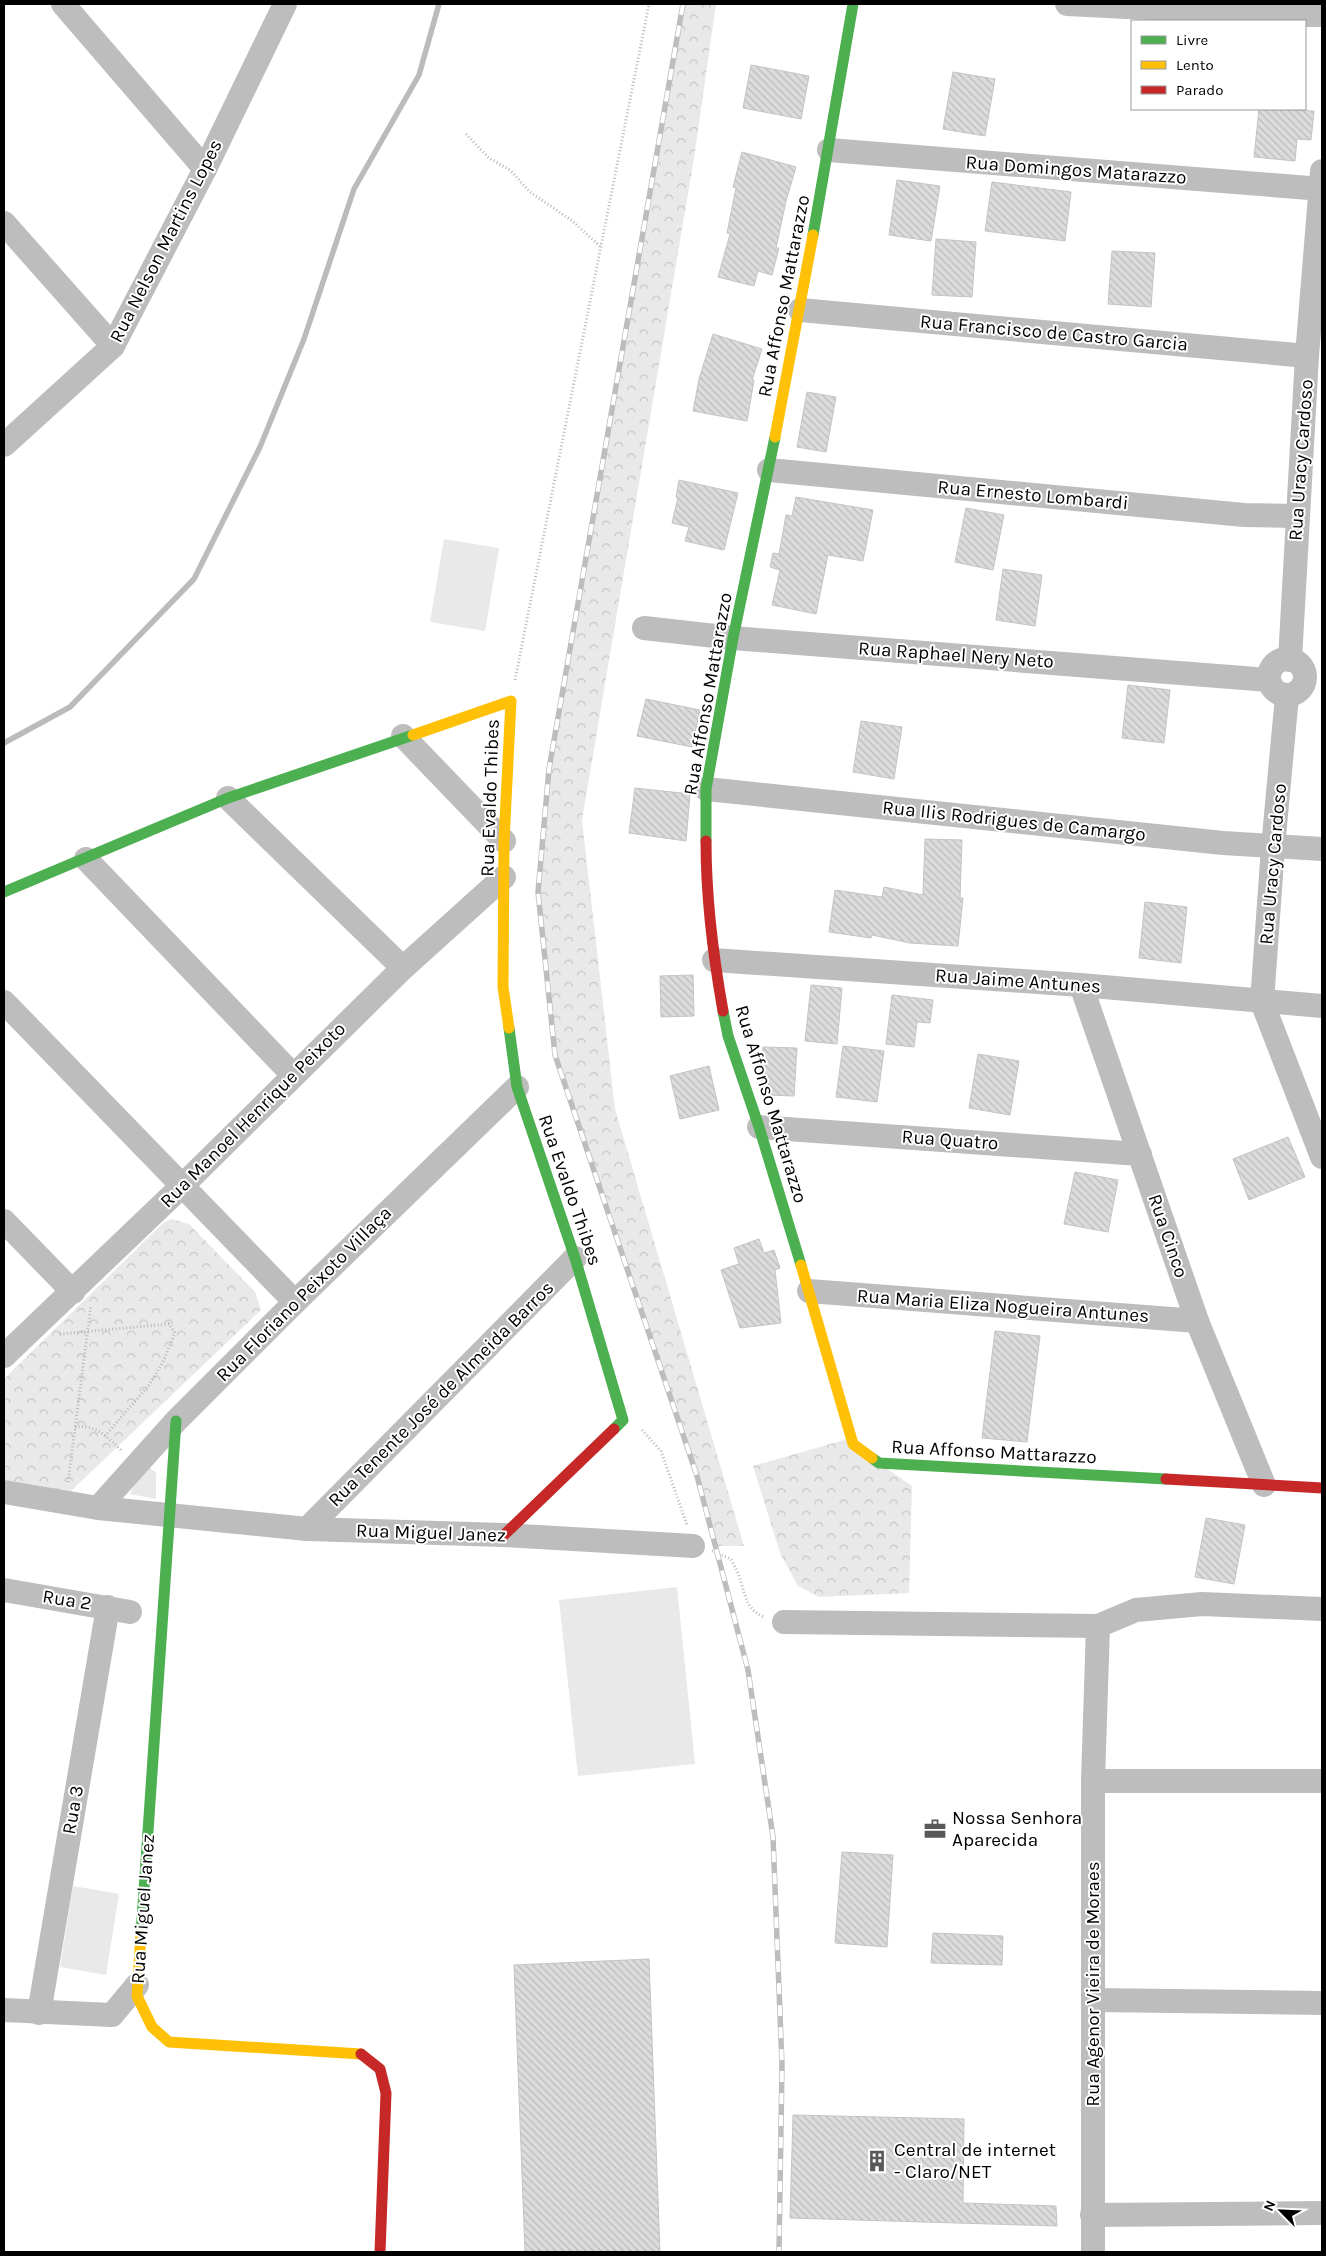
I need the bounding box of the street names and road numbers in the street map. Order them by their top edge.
street label: Rua Nelson Martins Lopes [105,136,227,346]
street label: Rua Domingos Matarazzo [965,151,1187,189]
street label: Rua Affonso Mattarazzo [754,193,814,399]
street label: Rua Francisco de Castro Garcia [919,310,1189,356]
street label: Rua Uracy Cardoso [1284,378,1318,542]
street label: Rua Ernesto Lombardi [937,476,1129,514]
street label: Rua Affonso Mattarazzo [679,591,737,797]
street label: Rua Raphael Nery Neto [857,637,1055,673]
street label: Rua Evaldo Thibes [476,719,504,877]
street label: Rua Uracy Cardoso [1255,782,1291,946]
street label: Rua Ilis Rodrigues de Camargo [881,796,1147,846]
street label: Rua Jaime Antunes [934,964,1102,998]
street label: Rua Affonso Mattarazzo [730,1002,812,1206]
street label: Rua Manoel Henrique Peixoto [156,1018,350,1212]
street label: Rua Evaldo Thibes [534,1112,606,1268]
street label: Rua Quatro [901,1126,999,1154]
street label: Rua Cinco [1143,1191,1193,1281]
street label: Rua Floriano Peixoto Villaça [212,1202,396,1386]
street label: Rua Tenente José de Almeida Barros [324,1277,558,1511]
street label: Rua Maria Eliza Nogueira Antunes [856,1285,1150,1327]
street label: Rua Affonso Mattarazzo [891,1436,1097,1468]
street label: Rua Miguel Janez [356,1519,506,1547]
street label: Rua 2 [41,1585,93,1615]
street label: Rua 3 [58,1784,88,1836]
street label: Rua Miguel Janez [127,1833,159,1985]
street label: Rua Agenor Vieira de Moraes [1082,1861,1104,2107]

